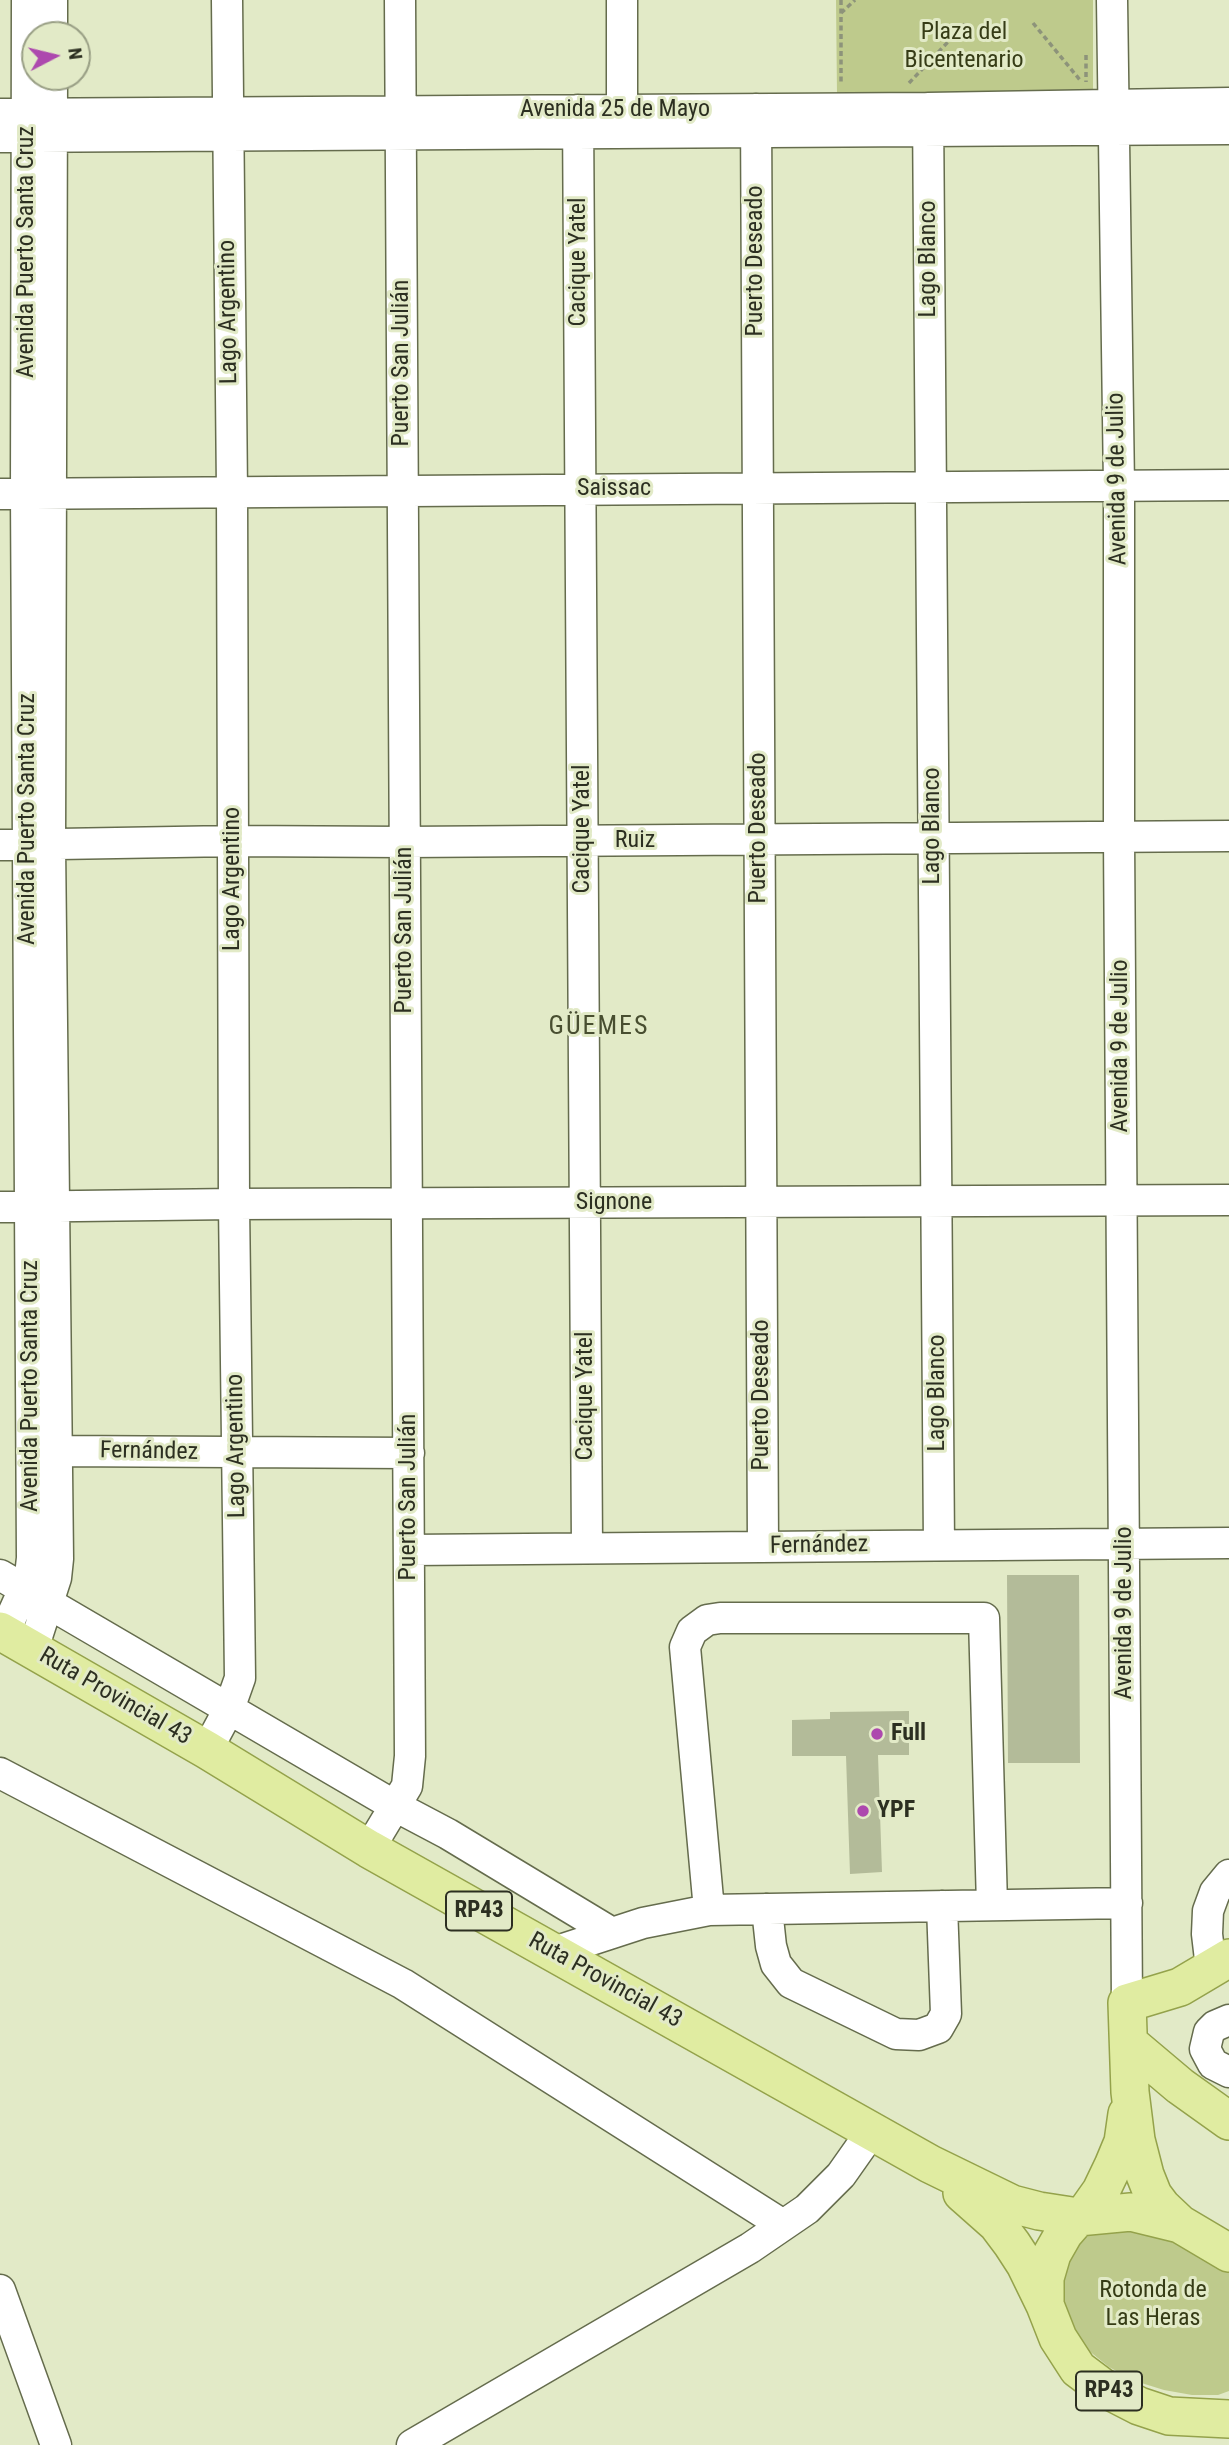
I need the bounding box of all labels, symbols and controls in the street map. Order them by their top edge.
park label: Plaza del Bicentenario [905,19,1023,75]
north arrow [21,21,91,91]
text: N [63,46,87,61]
street label: Avenida 25 de Mayo [520,96,710,124]
street label: Avenida Puerto Santa Cruz [13,126,41,378]
street label: Puerto Deseado [742,185,770,337]
street label: Cacique Yatel [565,197,593,327]
street label: Lago Blanco [915,200,943,318]
street label: Lago Argentino [213,240,245,384]
street label: Puerto San Julián [388,280,416,446]
street label: Avenida 9 de Julio [1102,392,1134,566]
street label: Saissac [577,475,651,503]
street label: Avenida Puerto Santa Cruz [14,693,42,945]
street label: Puerto Deseado [745,752,773,904]
street label: Cacique Yatel [569,764,597,894]
street label: Lago Blanco [919,767,947,885]
street label: Lago Argentino [219,807,247,951]
street label: Ruiz [615,827,655,855]
street label: Puerto San Julián [391,847,419,1013]
street label: Avenida 9 de Julio [1107,960,1135,1132]
district label: GÜEMES [549,1011,649,1043]
street label: Signone [576,1189,652,1217]
street label: Avenida Puerto Santa Cruz [17,1260,45,1512]
street label: Puerto Deseado [748,1319,776,1471]
street label: Cacique Yatel [572,1331,600,1461]
street label: Lago Blanco [924,1334,952,1452]
street label: Lago Argentino [221,1374,253,1518]
street label: Puerto San Julián [395,1414,423,1580]
street label: Fernández [100,1437,198,1467]
street label: Avenida 9 de Julio [1111,1527,1139,1699]
street label: Fernández [770,1531,868,1561]
street label: Ruta Provincial 43 [34,1642,196,1752]
place label: Full [891,1720,926,1748]
marker: Full [869,1726,885,1742]
place label: YPF [877,1797,915,1825]
marker: YPF [855,1803,871,1819]
road number: RP43 [446,1892,512,1930]
street label: Ruta Provincial 43 [523,1927,687,2035]
park label: Rotonda de Las Heras [1099,2277,1207,2333]
road number: RP43 [1076,2372,1142,2410]

